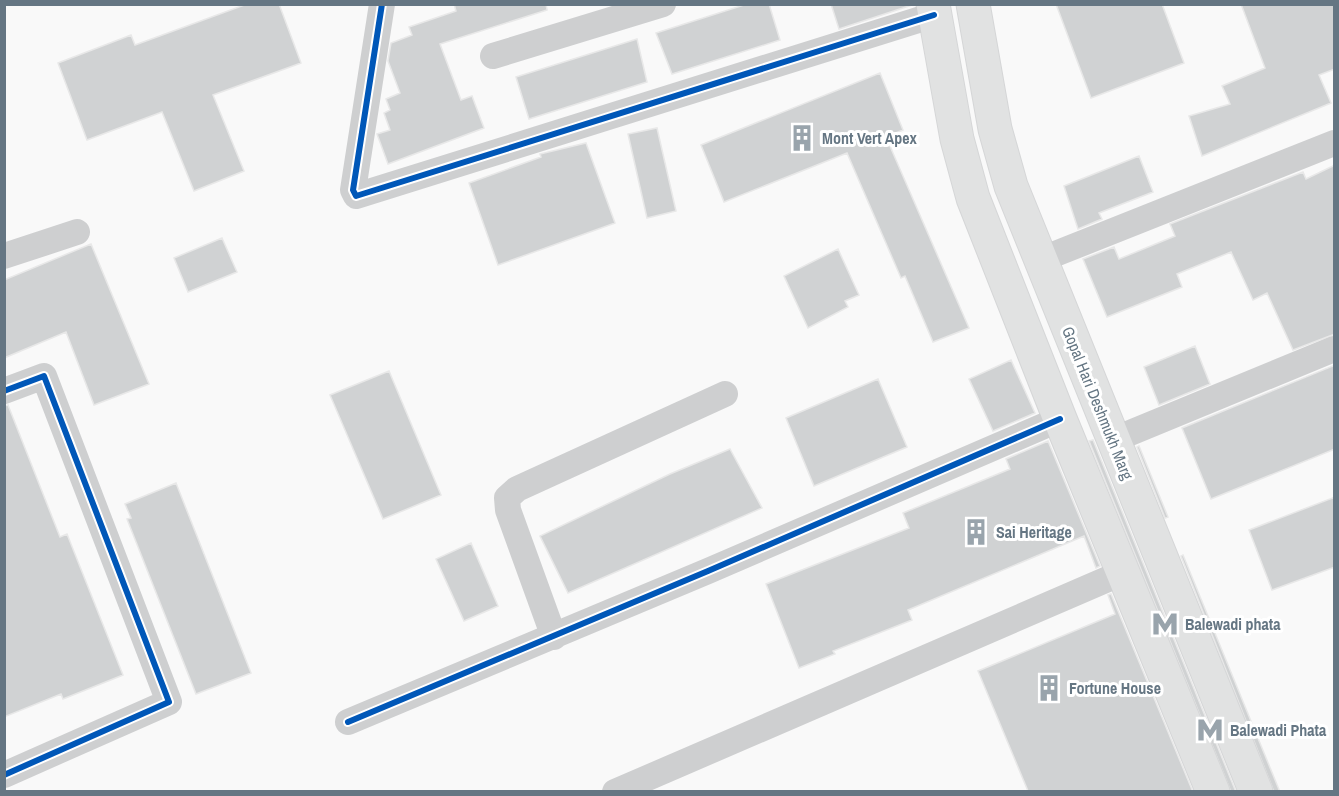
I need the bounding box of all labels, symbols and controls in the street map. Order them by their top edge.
building icon: Mont Vert Apex [787,123,817,153]
place label: Mont Vert Apex [822,127,917,149]
street label: Gopal Hari Deshmukh Marg [1057,323,1139,483]
building icon: Sai Heritage [961,517,991,547]
place label: Sai Heritage [996,521,1072,543]
metro station icon: Balewadi phata [1150,609,1180,639]
place label: Balewadi phata [1185,613,1281,635]
building icon: Fortune House [1034,673,1064,703]
place label: Fortune House [1069,677,1161,699]
metro station icon: Balewadi Phata [1195,715,1225,745]
place label: Balewadi Phata [1230,719,1327,741]

